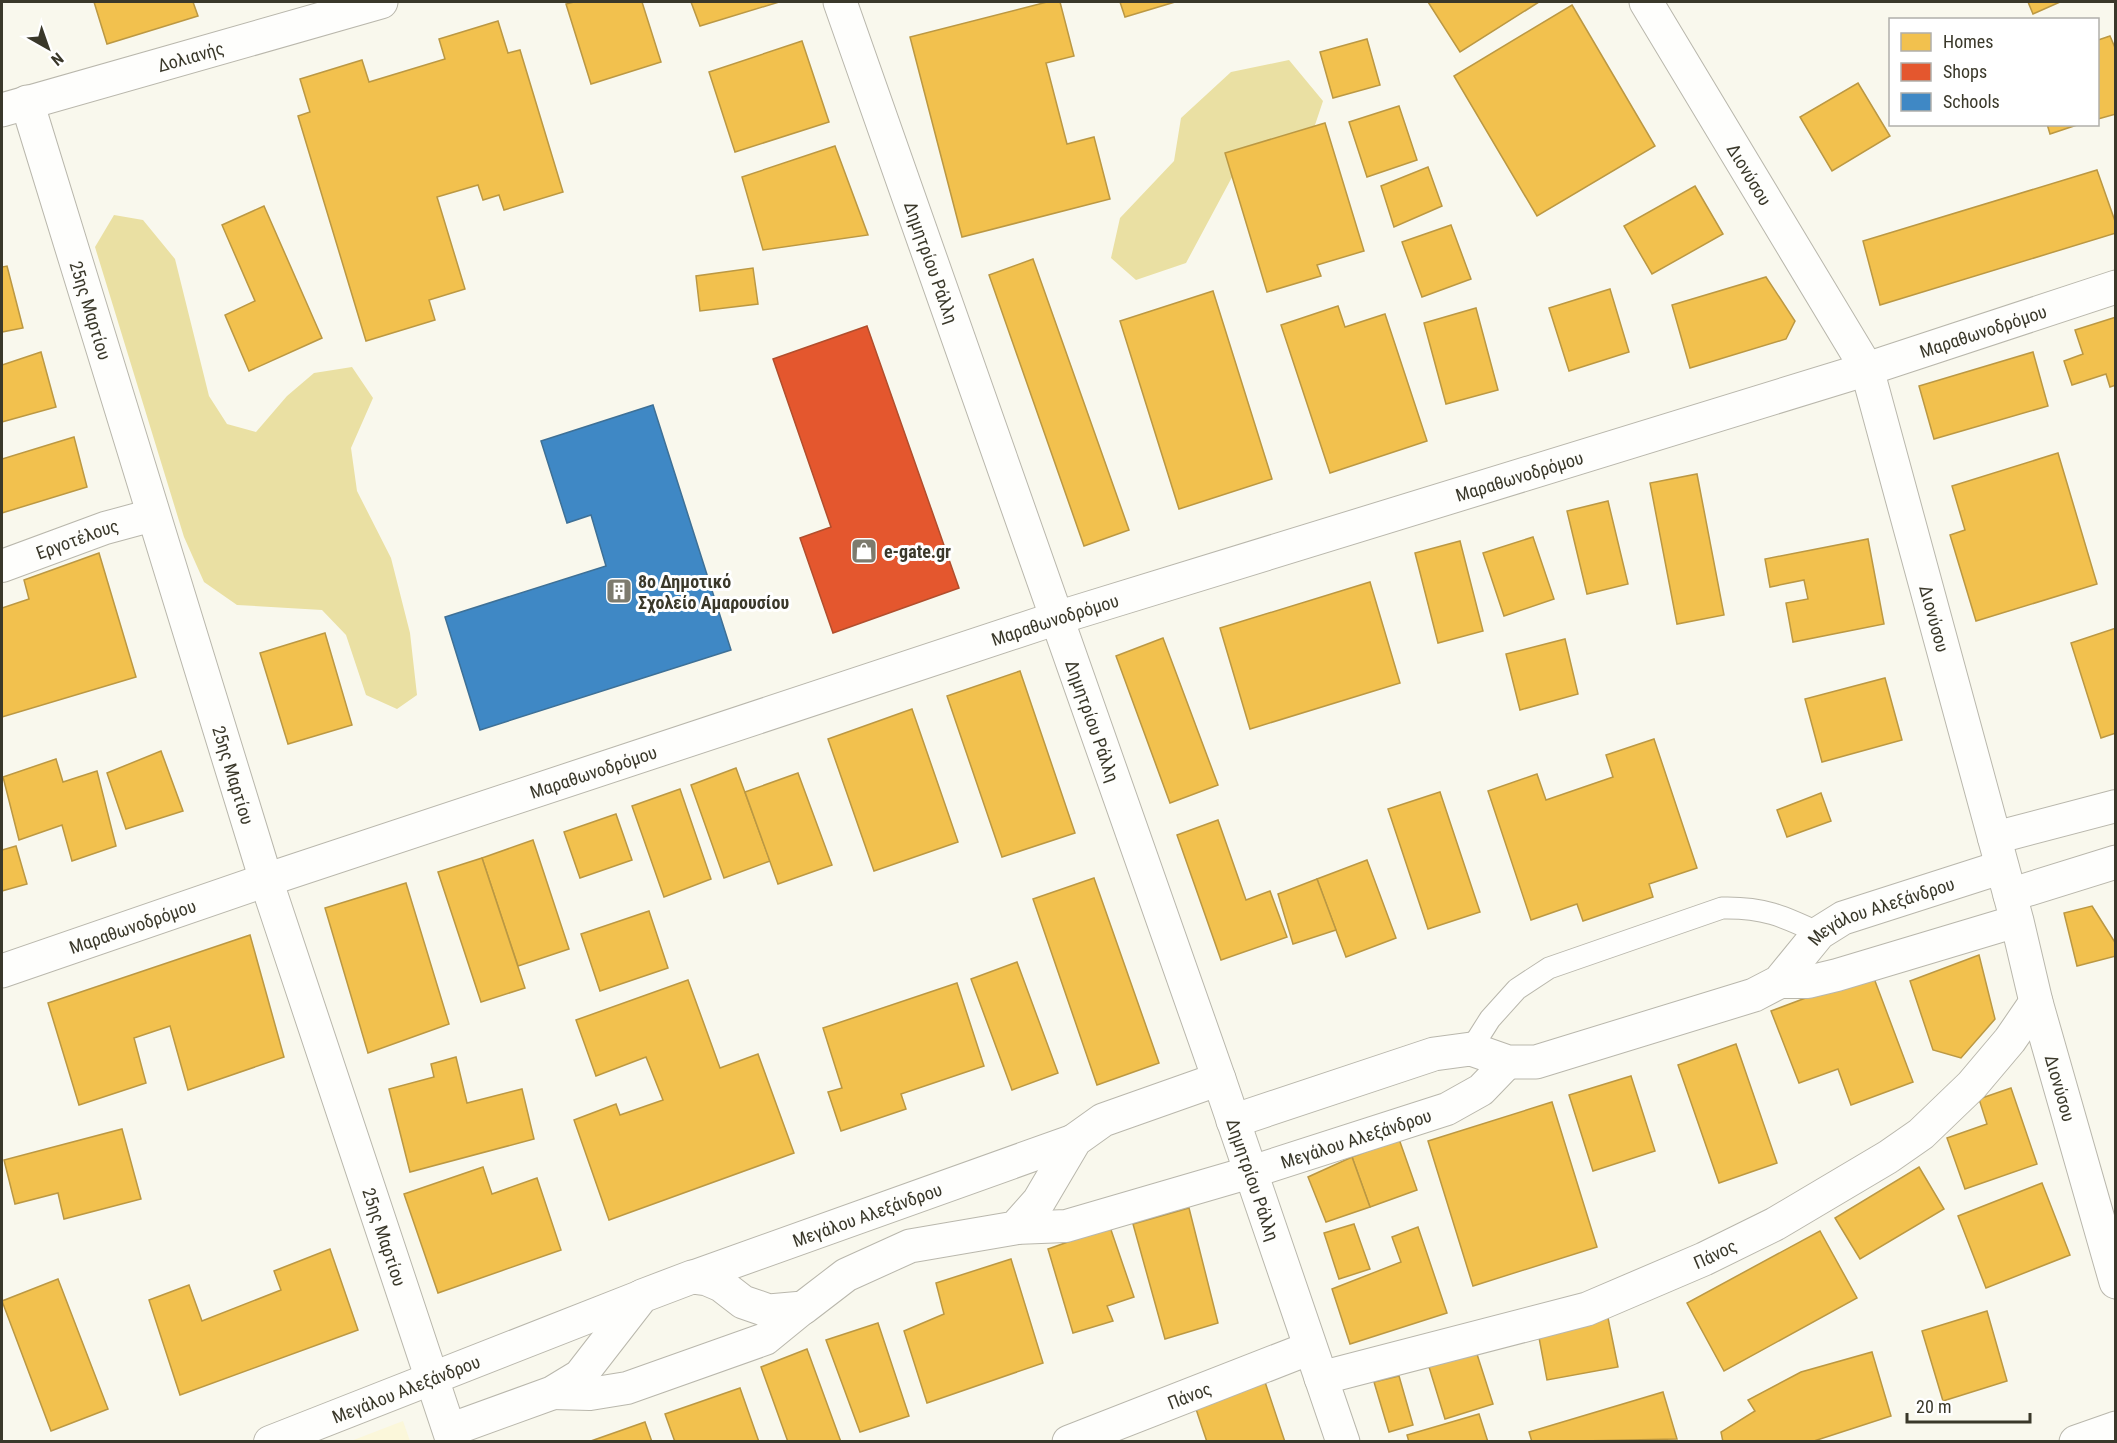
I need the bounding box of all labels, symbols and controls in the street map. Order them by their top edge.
north arrow [18,18,78,78]
legend [1889,18,2099,126]
text: Homes [1943,31,1993,52]
street label: Δολιανής [155,37,226,76]
text: N [47,49,67,70]
text: Shops [1943,61,1987,82]
text: Schools [1943,91,2000,112]
street label: Διονύσου [1723,139,1776,209]
street label: Δημητρίου Ράλλη [900,198,963,326]
street label: 25ης Μαρτίου [66,258,116,362]
street label: Μαραθωνοδρόμου [1917,300,2049,361]
street label: Μαραθωνοδρόμου [1453,446,1586,505]
street label: Εργοτέλους [33,514,121,563]
shop icon: e-gate.gr [849,536,879,566]
place label: e-gate.gr [884,541,951,562]
place label: 8ο Δημοτικό Σχολείο Αμαρουσίου [638,571,789,614]
building icon: 8ο Δημοτικό Σχολείο Αμαρουσίου [604,576,634,606]
street label: Διονύσου [1916,583,1954,654]
street label: Μαραθωνοδρόμου [988,589,1121,650]
street label: Δημητρίου Ράλλη [1062,657,1124,785]
street label: 25ης Μαρτίου [209,723,259,827]
street label: Μαραθωνοδρόμου [527,741,659,802]
street label: Μεγάλου Αλεξάνδρου [1803,872,1957,949]
street label: Μαραθωνοδρόμου [66,895,198,958]
street label: Διονύσου [2041,1052,2080,1124]
street label: Μεγάλου Αλεξάνδρου [1278,1104,1434,1172]
street label: Δημητρίου Ράλλη [1223,1116,1284,1244]
street label: Μεγάλου Αλεξάνδρου [790,1178,945,1251]
street label: 25ης Μαρτίου [359,1185,411,1289]
street label: Πάνος [1690,1234,1740,1273]
street label: Μεγάλου Αλεξάνδρου [329,1350,483,1427]
street label: Πάνος [1164,1377,1214,1413]
scale bar [1907,1386,2030,1424]
text: 20 m [1916,1396,1951,1417]

